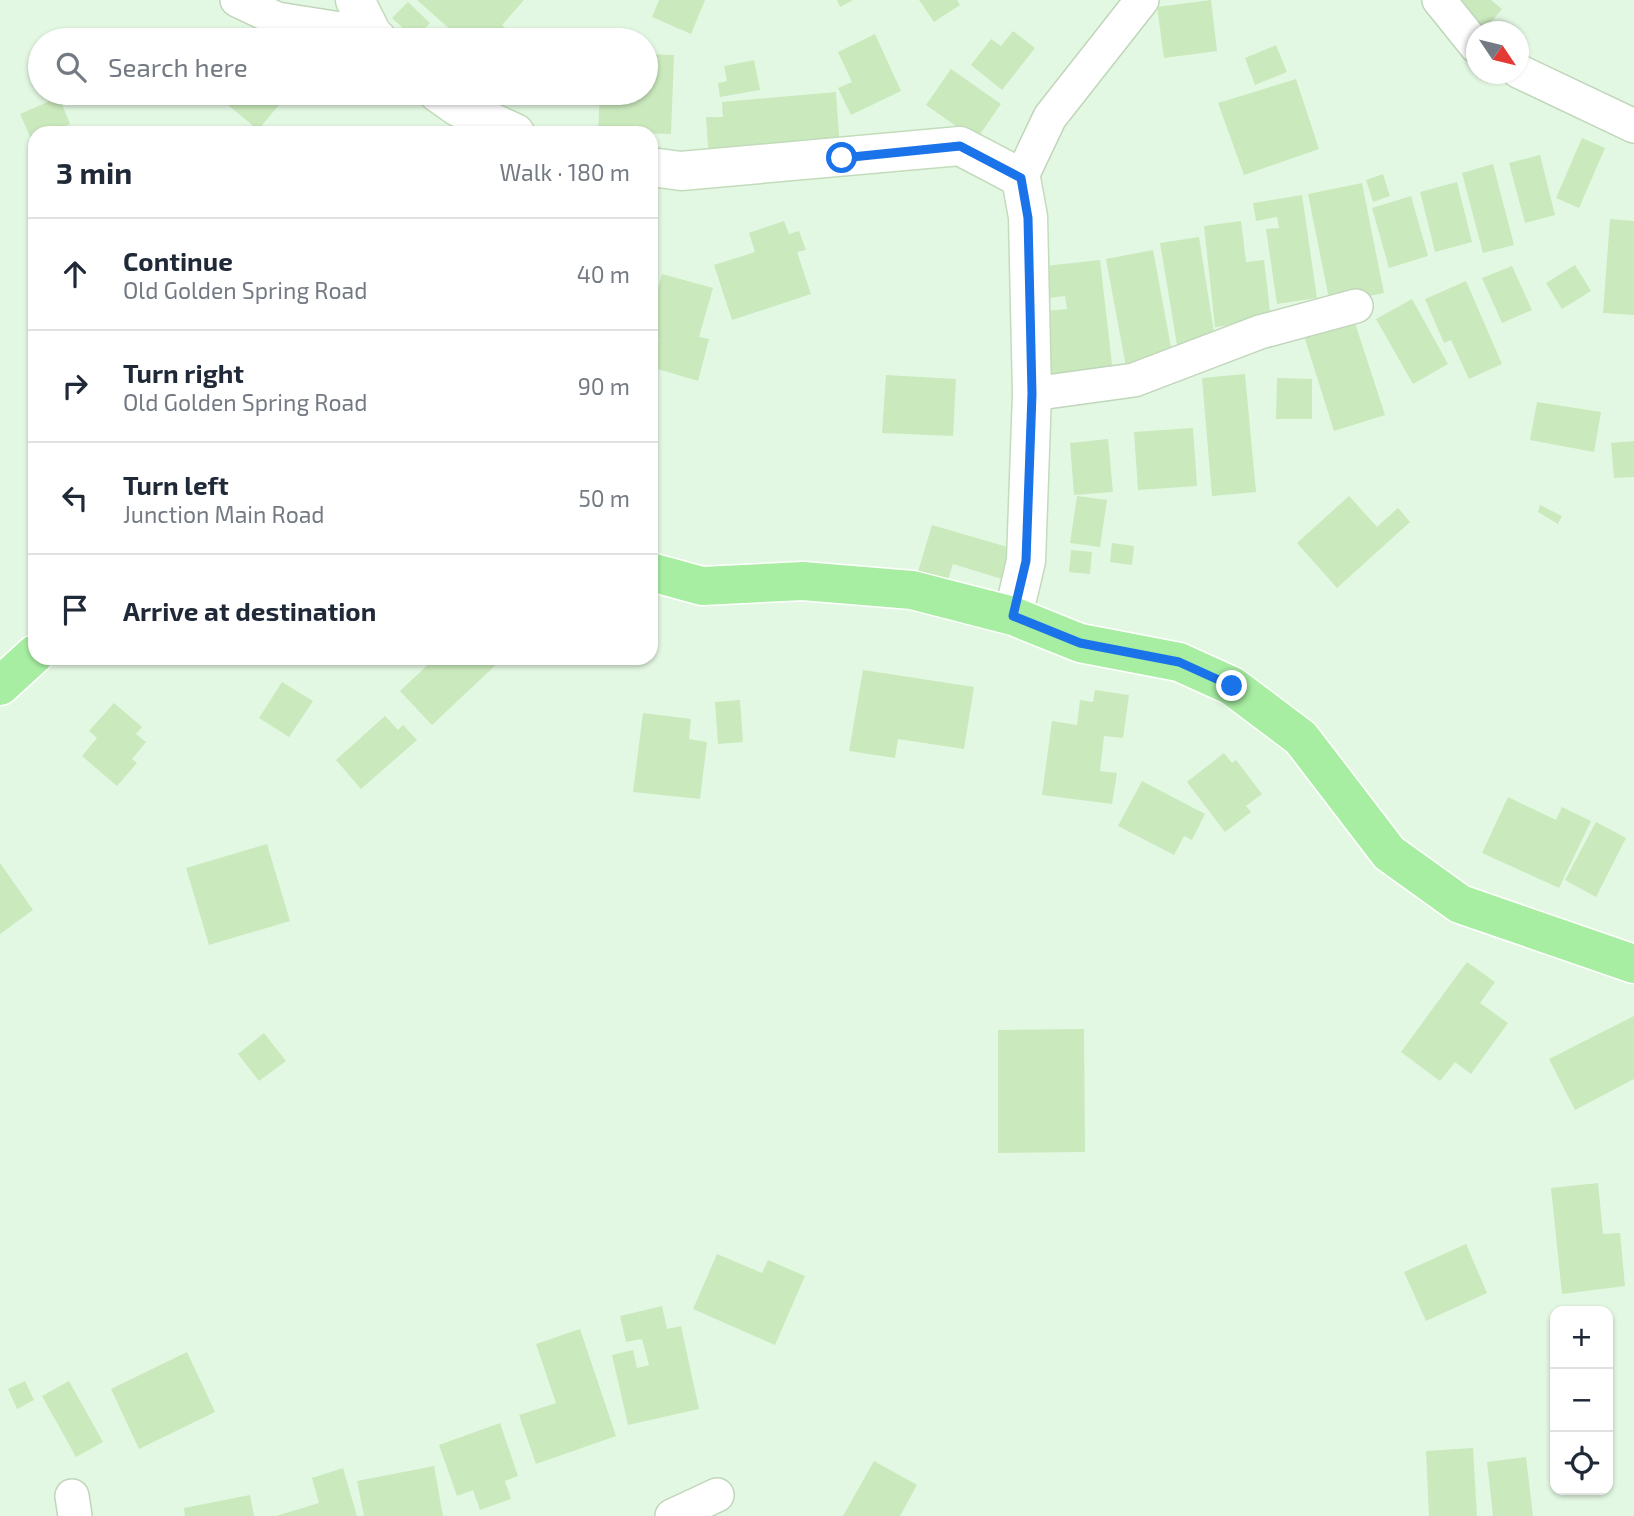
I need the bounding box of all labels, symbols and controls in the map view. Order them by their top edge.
north arrow [1466,21,1529,84]
search box [28,28,658,105]
icon: search [52,48,90,86]
text: Search here [108,51,248,82]
route start [826,142,857,173]
text: 3 min [56,154,132,190]
text: Walk · 180 m [500,158,630,186]
text: Continue [123,245,233,276]
icon: ahead [56,255,94,293]
text: 40 m [577,260,630,288]
text: Old Golden Spring Road [123,276,367,304]
text: Turn right [123,357,244,388]
icon: right [56,367,94,405]
text: 90 m [578,372,630,400]
text: Old Golden Spring Road [123,388,367,416]
text: Turn left [123,469,229,500]
icon: left [56,479,94,517]
text: 50 m [579,484,630,512]
text: Junction Main Road [123,500,325,528]
icon: arrive [56,591,94,629]
text: Arrive at destination [123,595,376,626]
route end [1216,670,1247,701]
map controls [1550,1306,1613,1495]
button: + [1550,1306,1613,1369]
button: − [1550,1369,1613,1432]
button: locate [1550,1432,1613,1495]

